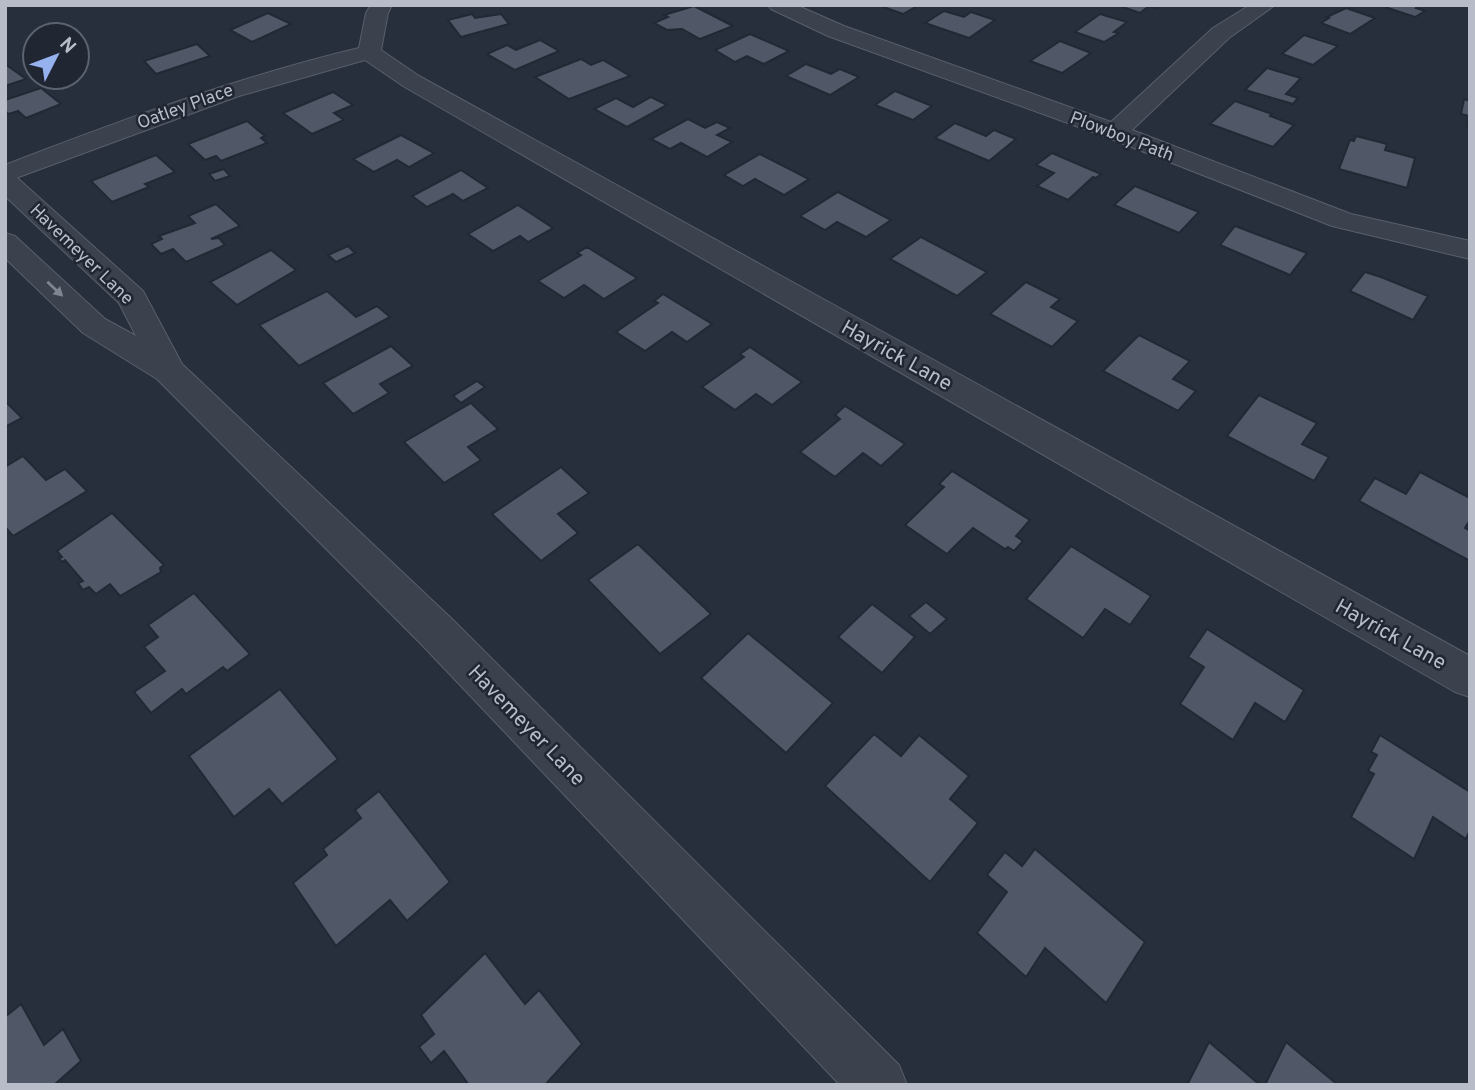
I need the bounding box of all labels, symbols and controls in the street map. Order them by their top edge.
north arrow [21,21,91,91]
text: N [54,33,81,59]
street label: Oatley Place [134,79,237,135]
street label: Plowboy Path [1066,107,1177,168]
street label: Havemeyer Lane [24,200,138,310]
one-way arrow [46,281,63,297]
street label: Hayrick Lane [836,315,957,398]
street label: Hayrick Lane [1330,594,1451,677]
street label: Havemeyer Lane [461,660,591,792]

